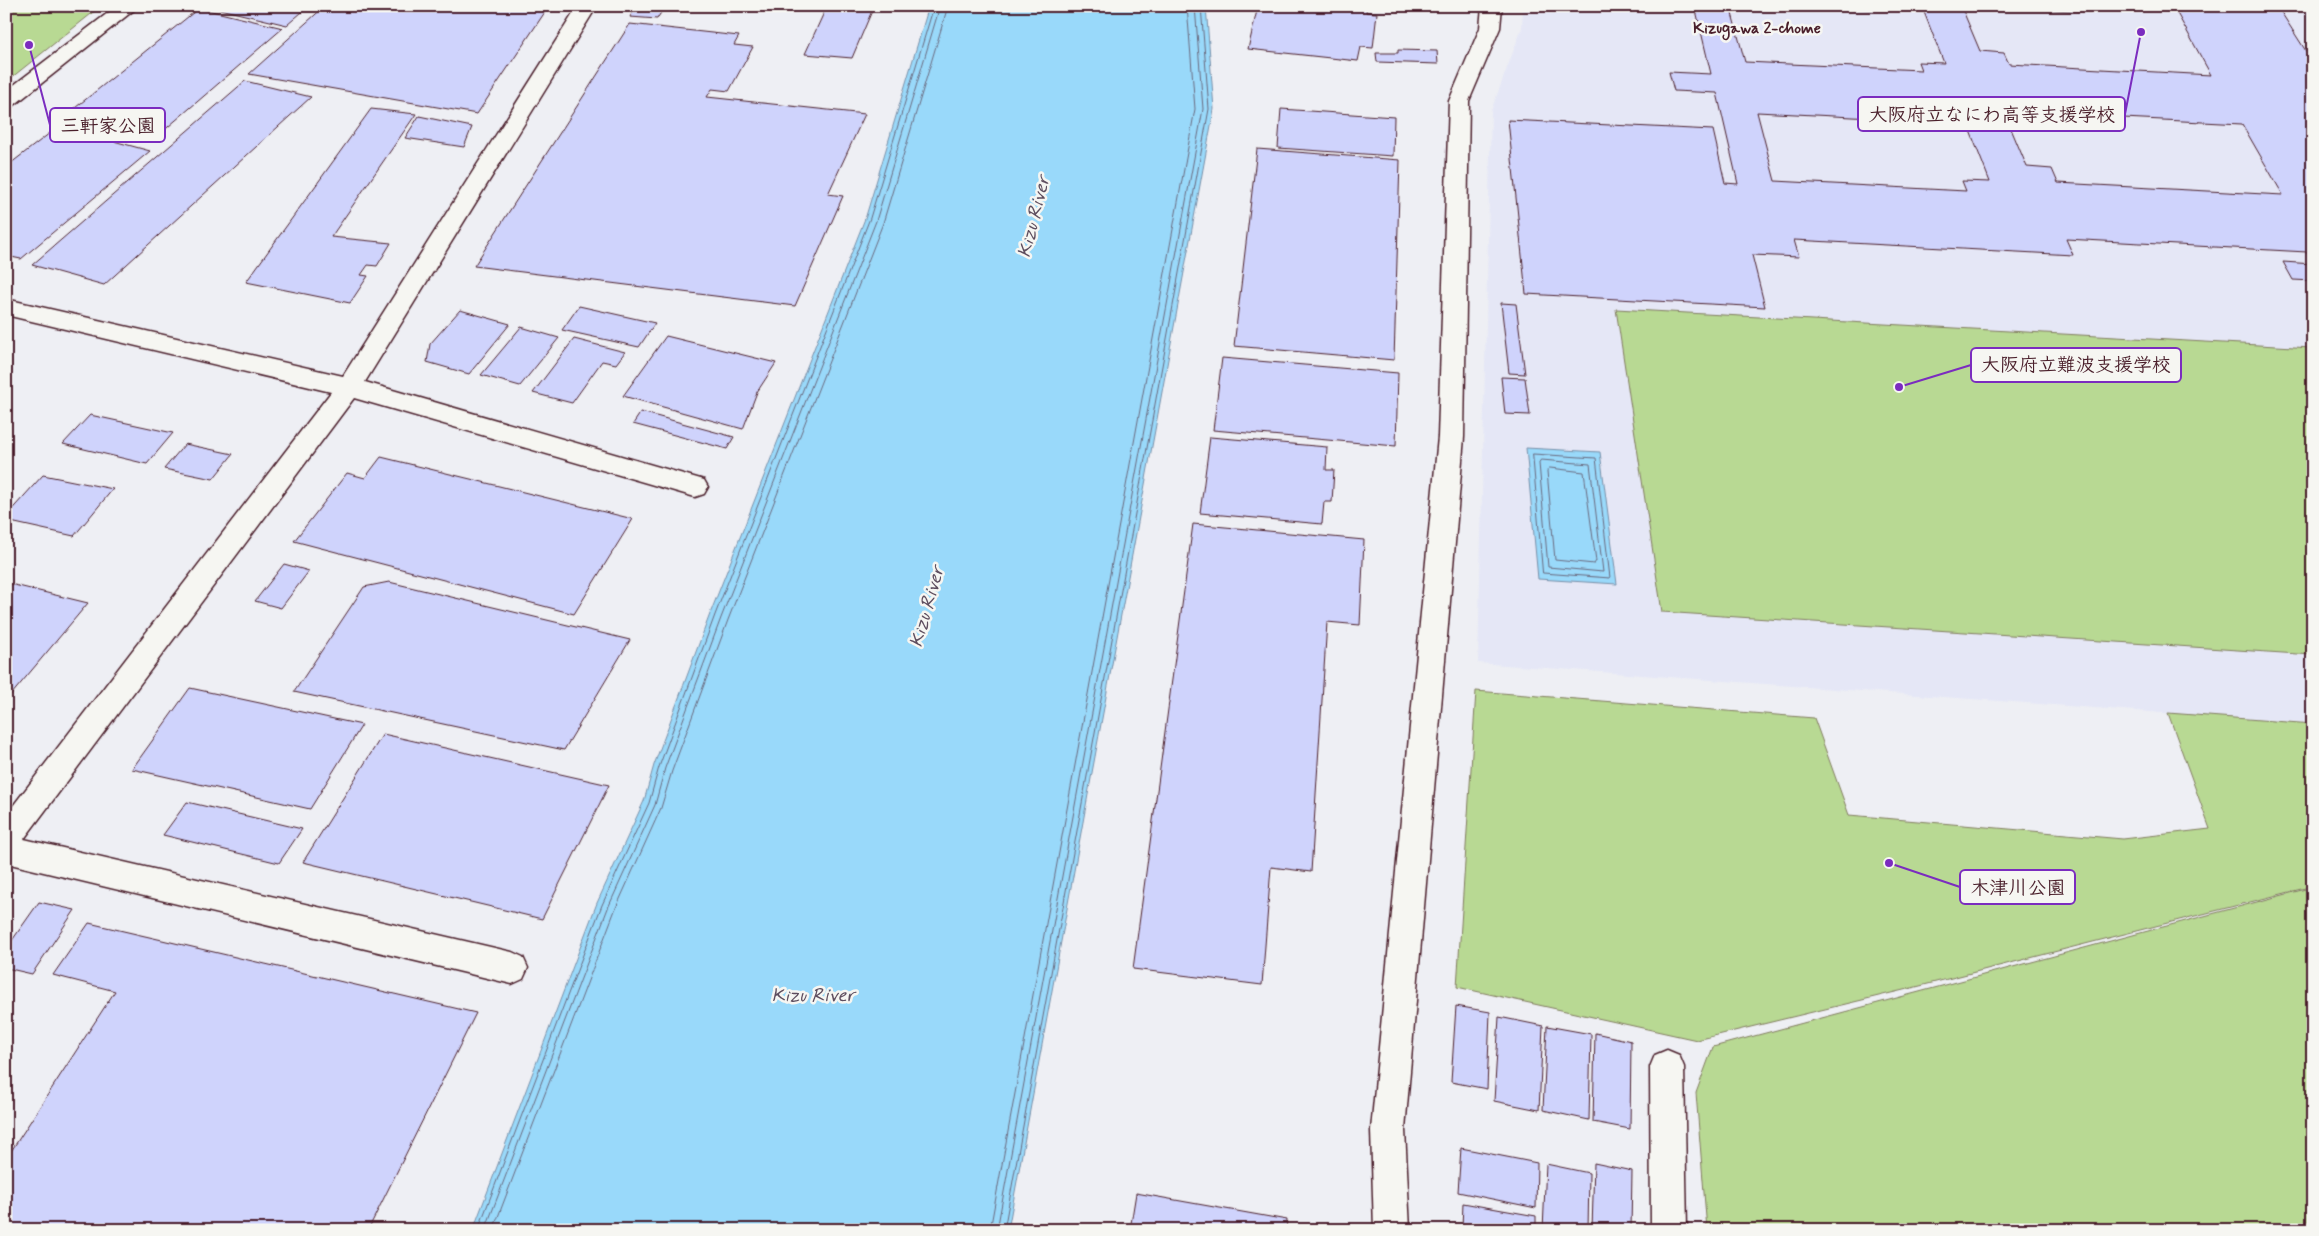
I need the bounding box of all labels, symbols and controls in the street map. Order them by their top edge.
district label: Kizugawa 2-chome [1693,18,1821,41]
callout: 大阪府立なにわ高等支援学校 [1858,97,2125,131]
text: 大阪府立なにわ高等支援学校 [1868,103,2116,128]
callout: 三軒家公園 [50,108,165,142]
text: 三軒家公園 [60,114,156,139]
water label: Kizu River [1012,171,1057,260]
callout: 大阪府立難波支援学校 [1971,348,2181,382]
text: 大阪府立難波支援学校 [1981,353,2171,378]
water label: Kizu River [904,561,951,650]
callout: 木津川公園 [1960,870,2075,904]
text: 木津川公園 [1970,876,2066,901]
water label: Kizu River [772,983,858,1008]

